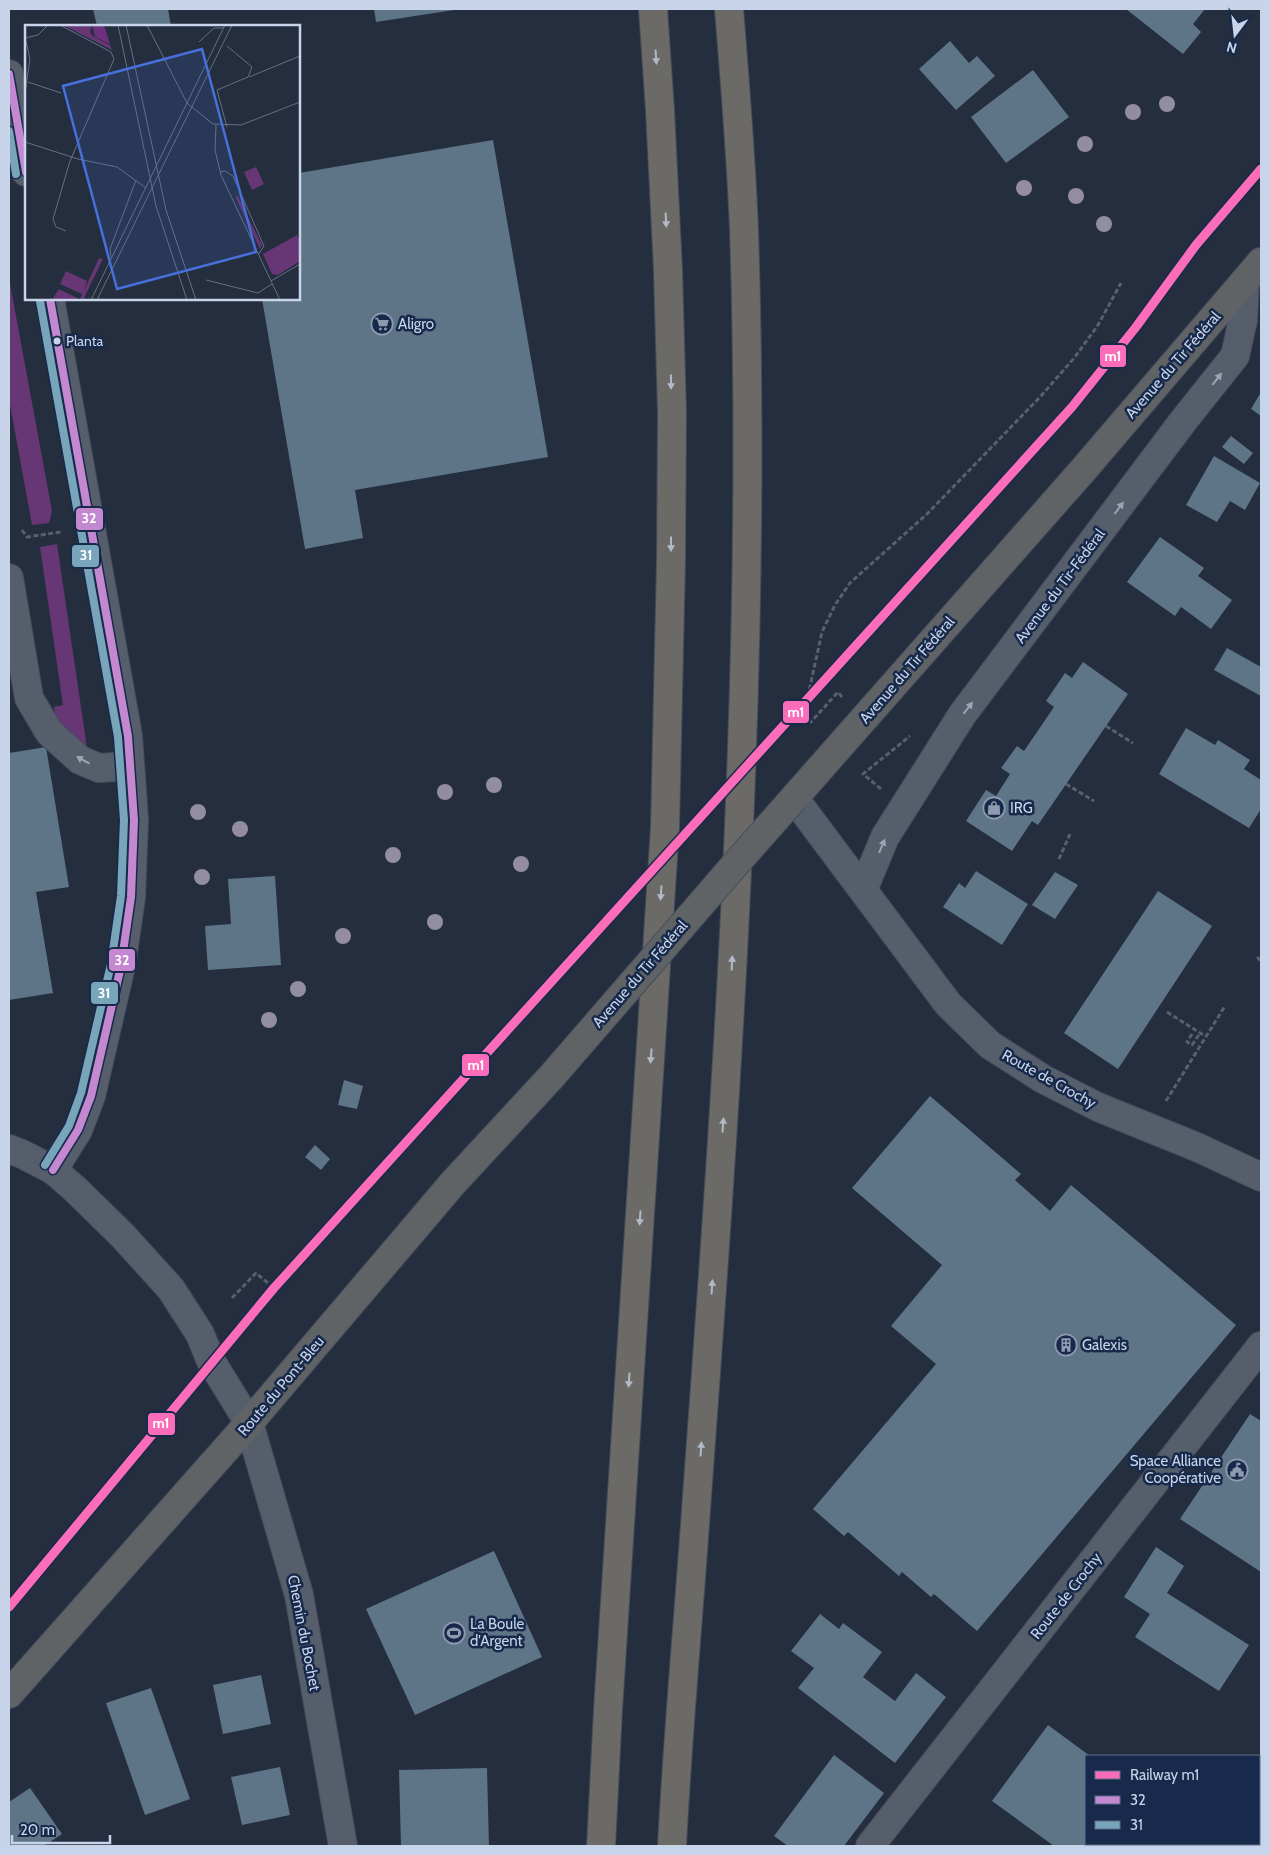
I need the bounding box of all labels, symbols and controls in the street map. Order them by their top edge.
north arrow [1210,10,1260,60]
inset map [25,25,300,300]
text: N [1225,38,1239,58]
one-way arrow [653,50,661,66]
one-way arrow [662,212,670,228]
street label: Avenue du Tir Fédéral [1122,307,1225,422]
supermarket icon: Aligro [370,312,394,336]
place label: Aligro [398,315,434,333]
place label: Planta [66,332,103,350]
marker: Planta [52,336,62,346]
line badge: m1 [1099,344,1127,368]
text: m1 [1104,347,1122,365]
one-way arrow [1211,373,1222,386]
one-way arrow [667,374,675,390]
one-way arrow [1113,502,1124,515]
line badge: 32 [75,507,104,531]
text: 32 [82,509,96,527]
street label: Avenue du Tir-Fédéral [1011,525,1109,647]
one-way arrow [667,537,675,553]
line badge: 31 [71,544,100,568]
text: 31 [80,546,92,564]
street label: Avenue du Tir Fédéral [856,612,959,727]
line badge: m1 [782,700,810,724]
one-way arrow [962,702,973,715]
text: m1 [787,703,805,721]
one-way arrow [75,756,90,764]
shop icon: IRG [982,796,1006,820]
place label: IRG [1010,799,1033,817]
one-way arrow [878,838,886,853]
one-way arrow [656,886,664,902]
street label: Avenue du Tir Fédéral [589,916,692,1031]
line badge: 32 [108,948,136,972]
text: 32 [115,951,129,969]
one-way arrow [729,954,737,970]
line badge: 31 [90,981,119,1005]
text: 31 [98,984,110,1002]
street label: Route de Crochy [999,1046,1099,1112]
one-way arrow [646,1048,654,1064]
line badge: m1 [461,1053,490,1077]
text: m1 [467,1056,485,1074]
one-way arrow [719,1116,727,1132]
one-way arrow [636,1210,644,1226]
one-way arrow [708,1279,716,1295]
street label: Route du Pont-Bleu [234,1332,328,1440]
building icon: Galexis [1054,1333,1078,1357]
place label: Galexis [1082,1336,1127,1354]
one-way arrow [624,1372,632,1388]
line badge: m1 [147,1412,176,1436]
text: m1 [152,1414,170,1432]
one-way arrow [697,1441,705,1457]
place label: Space Alliance Coopérative [1130,1452,1221,1487]
public building icon: Space Alliance Coopérative [1225,1458,1249,1482]
street label: Route de Crochy [1027,1549,1106,1643]
street label: Chemin du Bochet [284,1574,324,1692]
place label: La Boule d'Argent [470,1615,525,1650]
sports icon: La Boule d'Argent [442,1621,466,1645]
legend [1085,1755,1260,1845]
text: Railway m1 [1130,1766,1199,1784]
text: 32 [1130,1791,1146,1809]
scale bar [12,1812,110,1844]
text: 31 [1130,1816,1143,1834]
text: 20 m [20,1821,55,1839]

